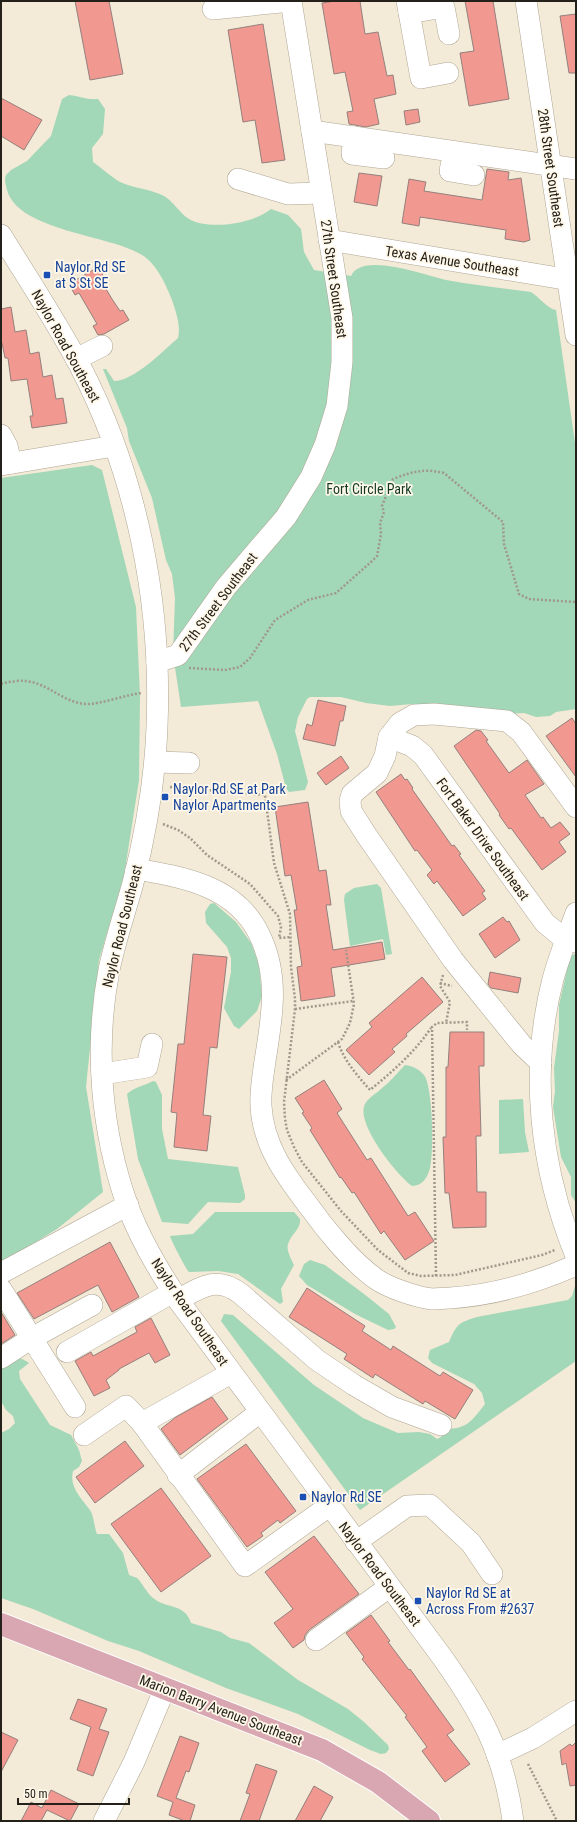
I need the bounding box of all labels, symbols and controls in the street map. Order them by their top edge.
street label: 28th Street Southeast [535,108,567,228]
street label: 27th Street Southeast [318,219,350,339]
street label: Texas Avenue Southeast [384,243,520,279]
place label: Naylor Rd SE at S St SE [55,259,126,291]
marker: Naylor Rd SE at S St SE [42,270,52,280]
street label: Naylor Road Southeast [28,287,104,405]
park label: Fort Circle Park [326,481,412,497]
street label: 27th Street Southeast [176,549,260,655]
street label: Fort Baker Drive Southeast [433,775,533,903]
place label: Naylor Rd SE at Park Naylor Apartments [173,781,287,813]
marker: Naylor Rd SE at Park Naylor Apartments [160,792,170,802]
street label: Naylor Road Southeast [99,863,145,989]
street label: Naylor Road Southeast [148,1255,232,1369]
place label: Naylor Rd SE [311,1489,382,1505]
marker: Naylor Rd SE [298,1492,308,1502]
street label: Naylor Road Southeast [336,1519,424,1629]
place label: Naylor Rd SE at Across From #2637 [426,1585,535,1617]
marker: Naylor Rd SE at Across From #2637 [413,1596,423,1606]
street label: Marion Barry Avenue Southeast [137,1672,305,1748]
scale bar [18,1780,129,1806]
text: 50 m [24,1787,48,1801]

